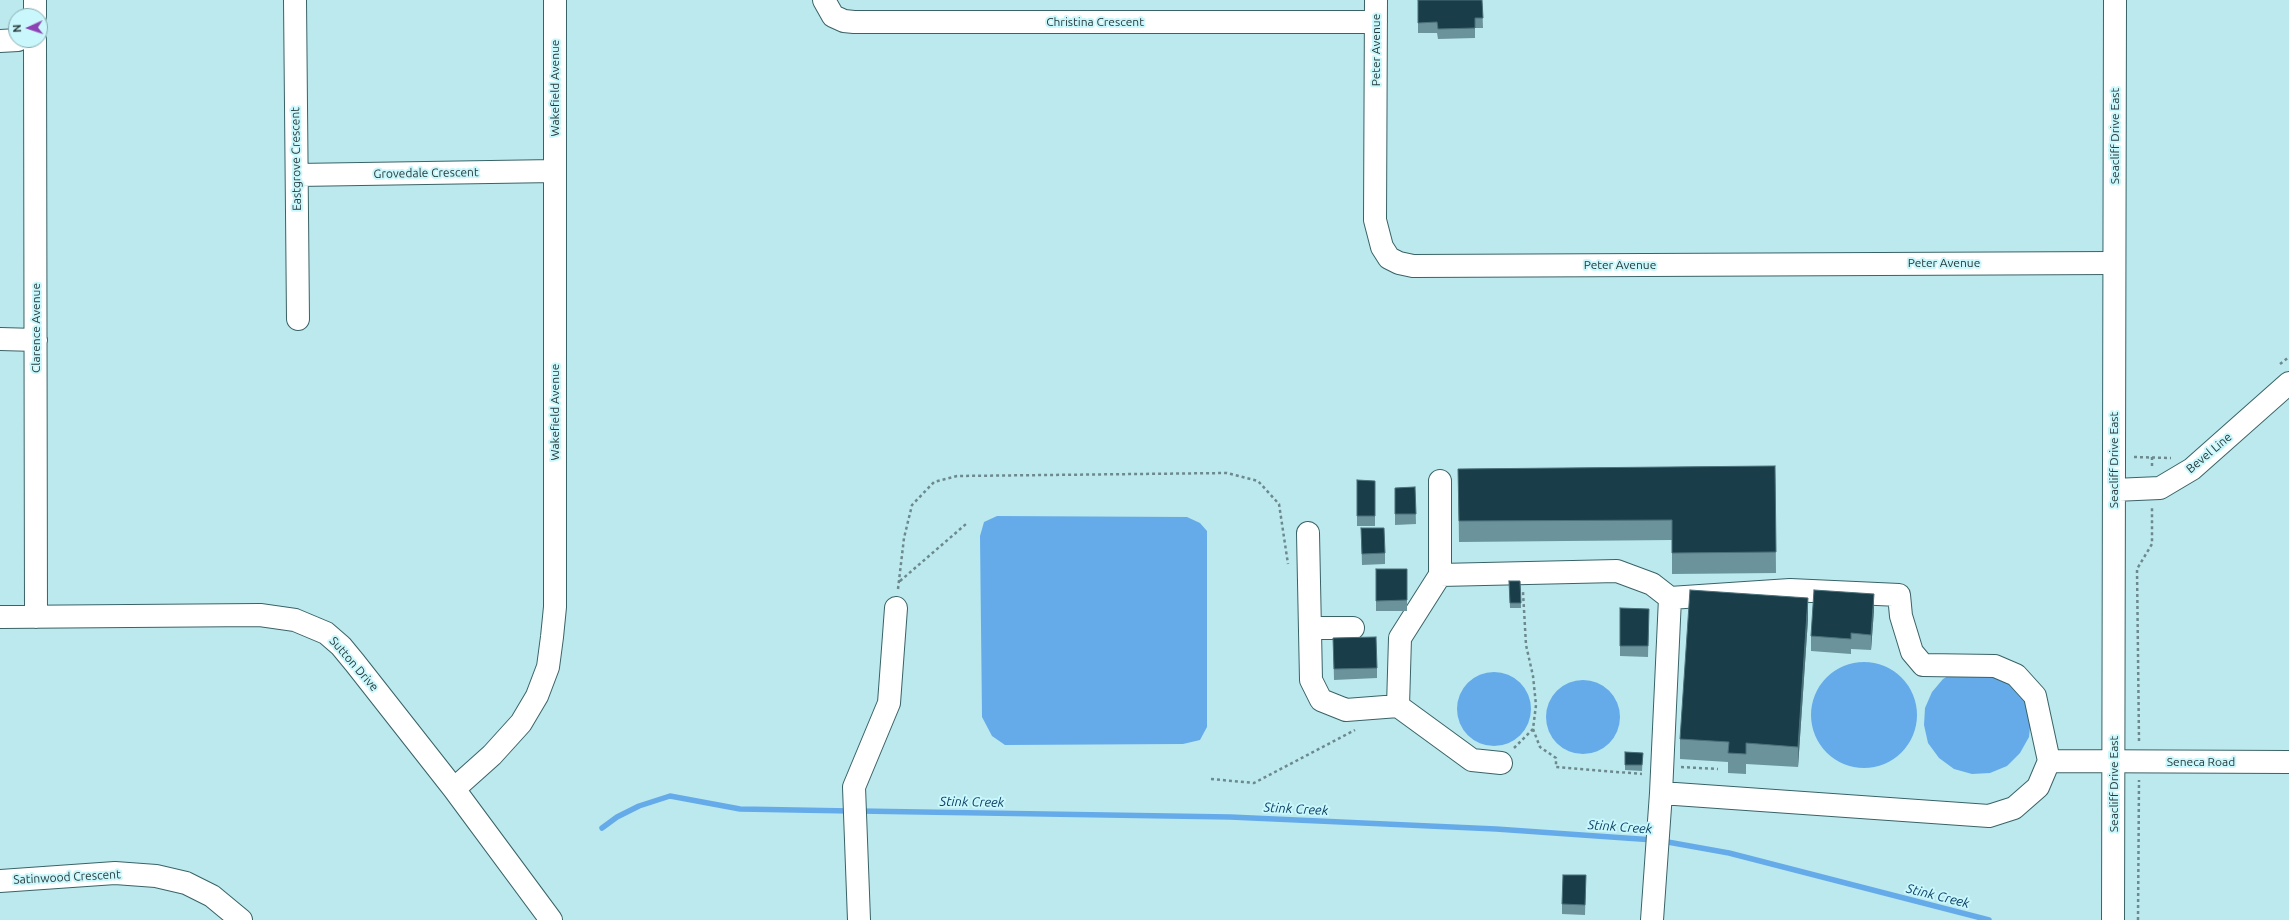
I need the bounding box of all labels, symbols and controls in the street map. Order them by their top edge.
north arrow [8,8,48,48]
street label: Peter Avenue [1369,14,1383,86]
street label: Christina Crescent [1046,15,1144,29]
text: N [11,24,23,33]
street label: Wakefield Avenue [548,40,562,136]
street label: Seacliff Drive East [2108,88,2122,184]
street label: Eastgrove Crescent [288,107,304,211]
street label: Grovedale Crescent [373,165,479,181]
street label: Peter Avenue [1908,256,1980,270]
street label: Peter Avenue [1584,258,1656,272]
street label: Clarence Avenue [29,283,43,373]
street label: Wakefield Avenue [548,364,562,460]
street label: Seacliff Drive East [2107,412,2121,508]
street label: Bevel Line [2183,430,2235,476]
street label: Sutton Drive [326,634,382,694]
street label: Seacliff Drive East [2107,736,2121,832]
street label: Seneca Road [2167,755,2235,769]
water label: Stink Creek [940,794,1004,810]
water label: Stink Creek [1263,800,1329,818]
water label: Stink Creek [1587,817,1653,837]
street label: Satinwood Crescent [13,867,121,887]
water label: Stink Creek [1905,881,1971,911]

